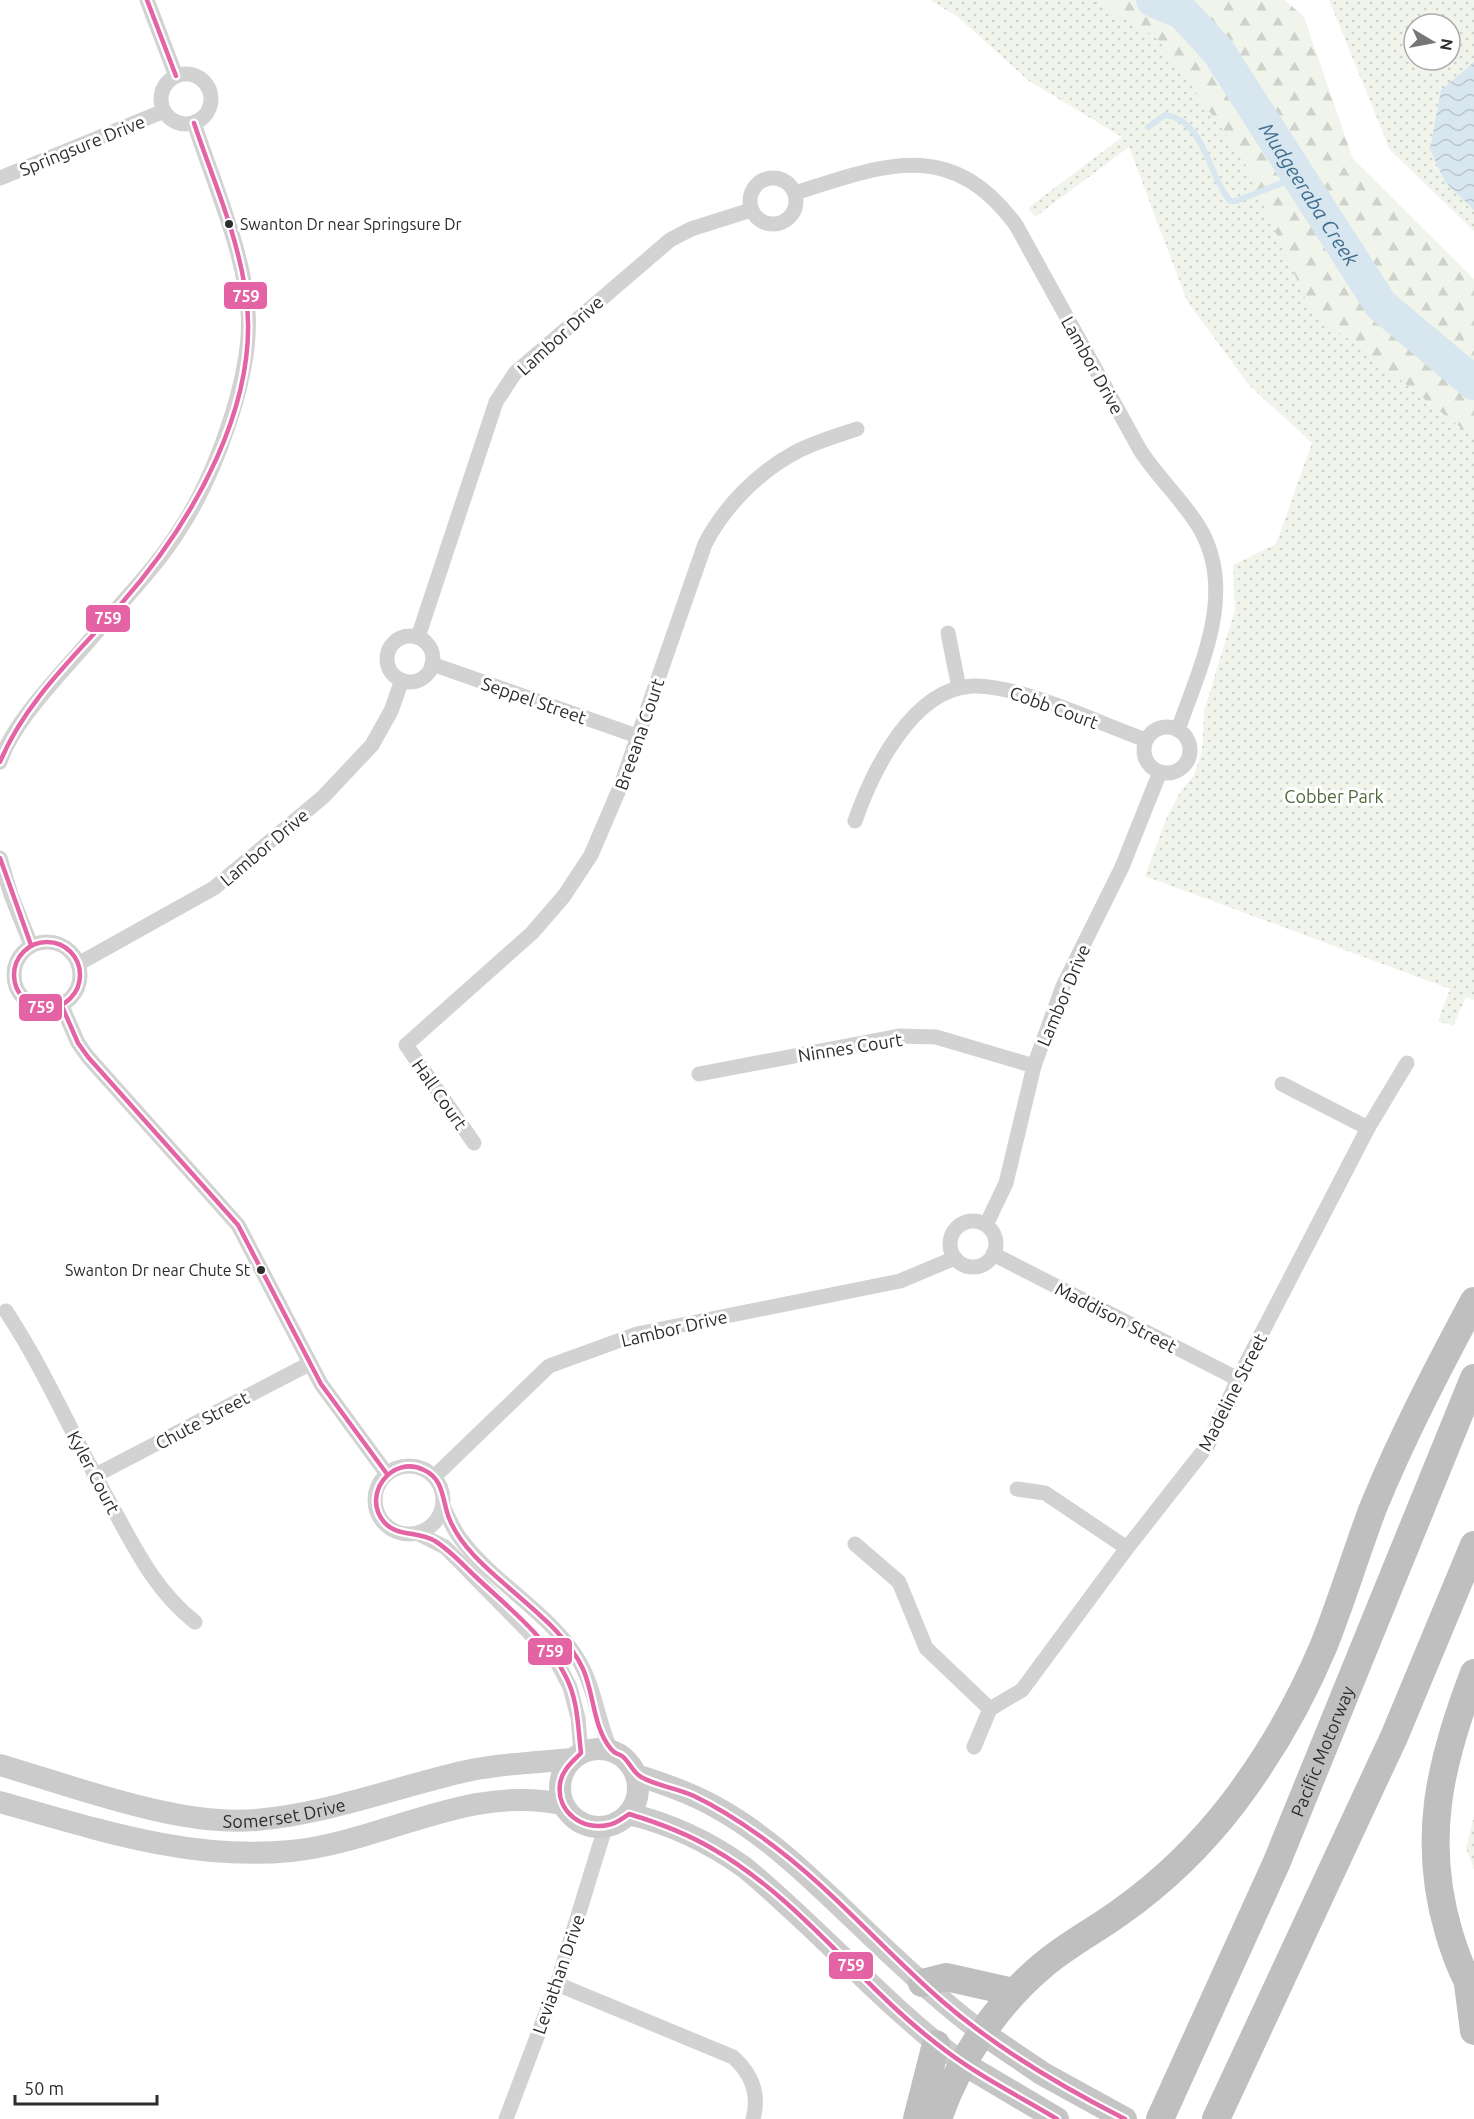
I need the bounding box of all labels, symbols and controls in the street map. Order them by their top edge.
north arrow [1402,12,1462,72]
text: N [1437,37,1457,52]
street label: Springsure Drive [16,111,148,179]
water label: Mudgeeraba Creek [1255,118,1364,270]
place label: Swanton Dr near Springsure Dr [240,215,462,233]
marker: Swanton Dr near Springsure Dr [223,218,235,230]
line badge: 759 [223,281,268,310]
text: 759 [232,287,260,305]
street label: Lambor Drive [513,291,607,379]
street label: Lambor Drive [1058,313,1128,417]
line badge: 759 [85,604,131,633]
text: 759 [94,609,122,627]
street label: Seppel Street [479,673,589,727]
street label: Breeana Court [611,676,667,792]
street label: Cobb Court [1007,682,1101,732]
park label: Cobber Park [1284,786,1384,806]
street label: Lambor Drive [216,804,312,890]
street label: Lambor Drive [1033,941,1093,1049]
line badge: 759 [18,993,63,1022]
text: 759 [27,998,55,1016]
street label: Ninnes Court [796,1029,904,1065]
street label: Hall Court [409,1055,471,1133]
place label: Swanton Dr near Chute St [65,1261,251,1279]
marker: Swanton Dr near Chute St [255,1264,267,1276]
street label: Maddison Street [1052,1278,1180,1356]
street label: Lambor Drive [619,1306,729,1350]
street label: Madeline Street [1194,1330,1270,1454]
street label: Chute Street [152,1387,252,1453]
street label: Kyler Court [64,1427,124,1517]
line badge: 759 [527,1637,573,1666]
text: 759 [536,1642,564,1660]
street label: Pacific Motorway [1286,1683,1358,1819]
street label: Somerset Drive [222,1794,347,1831]
street label: Leviathan Drive [528,1912,588,2036]
line badge: 759 [828,1951,874,1980]
text: 759 [837,1956,865,1974]
scale bar [15,2068,158,2106]
text: 50 m [24,2078,64,2098]

